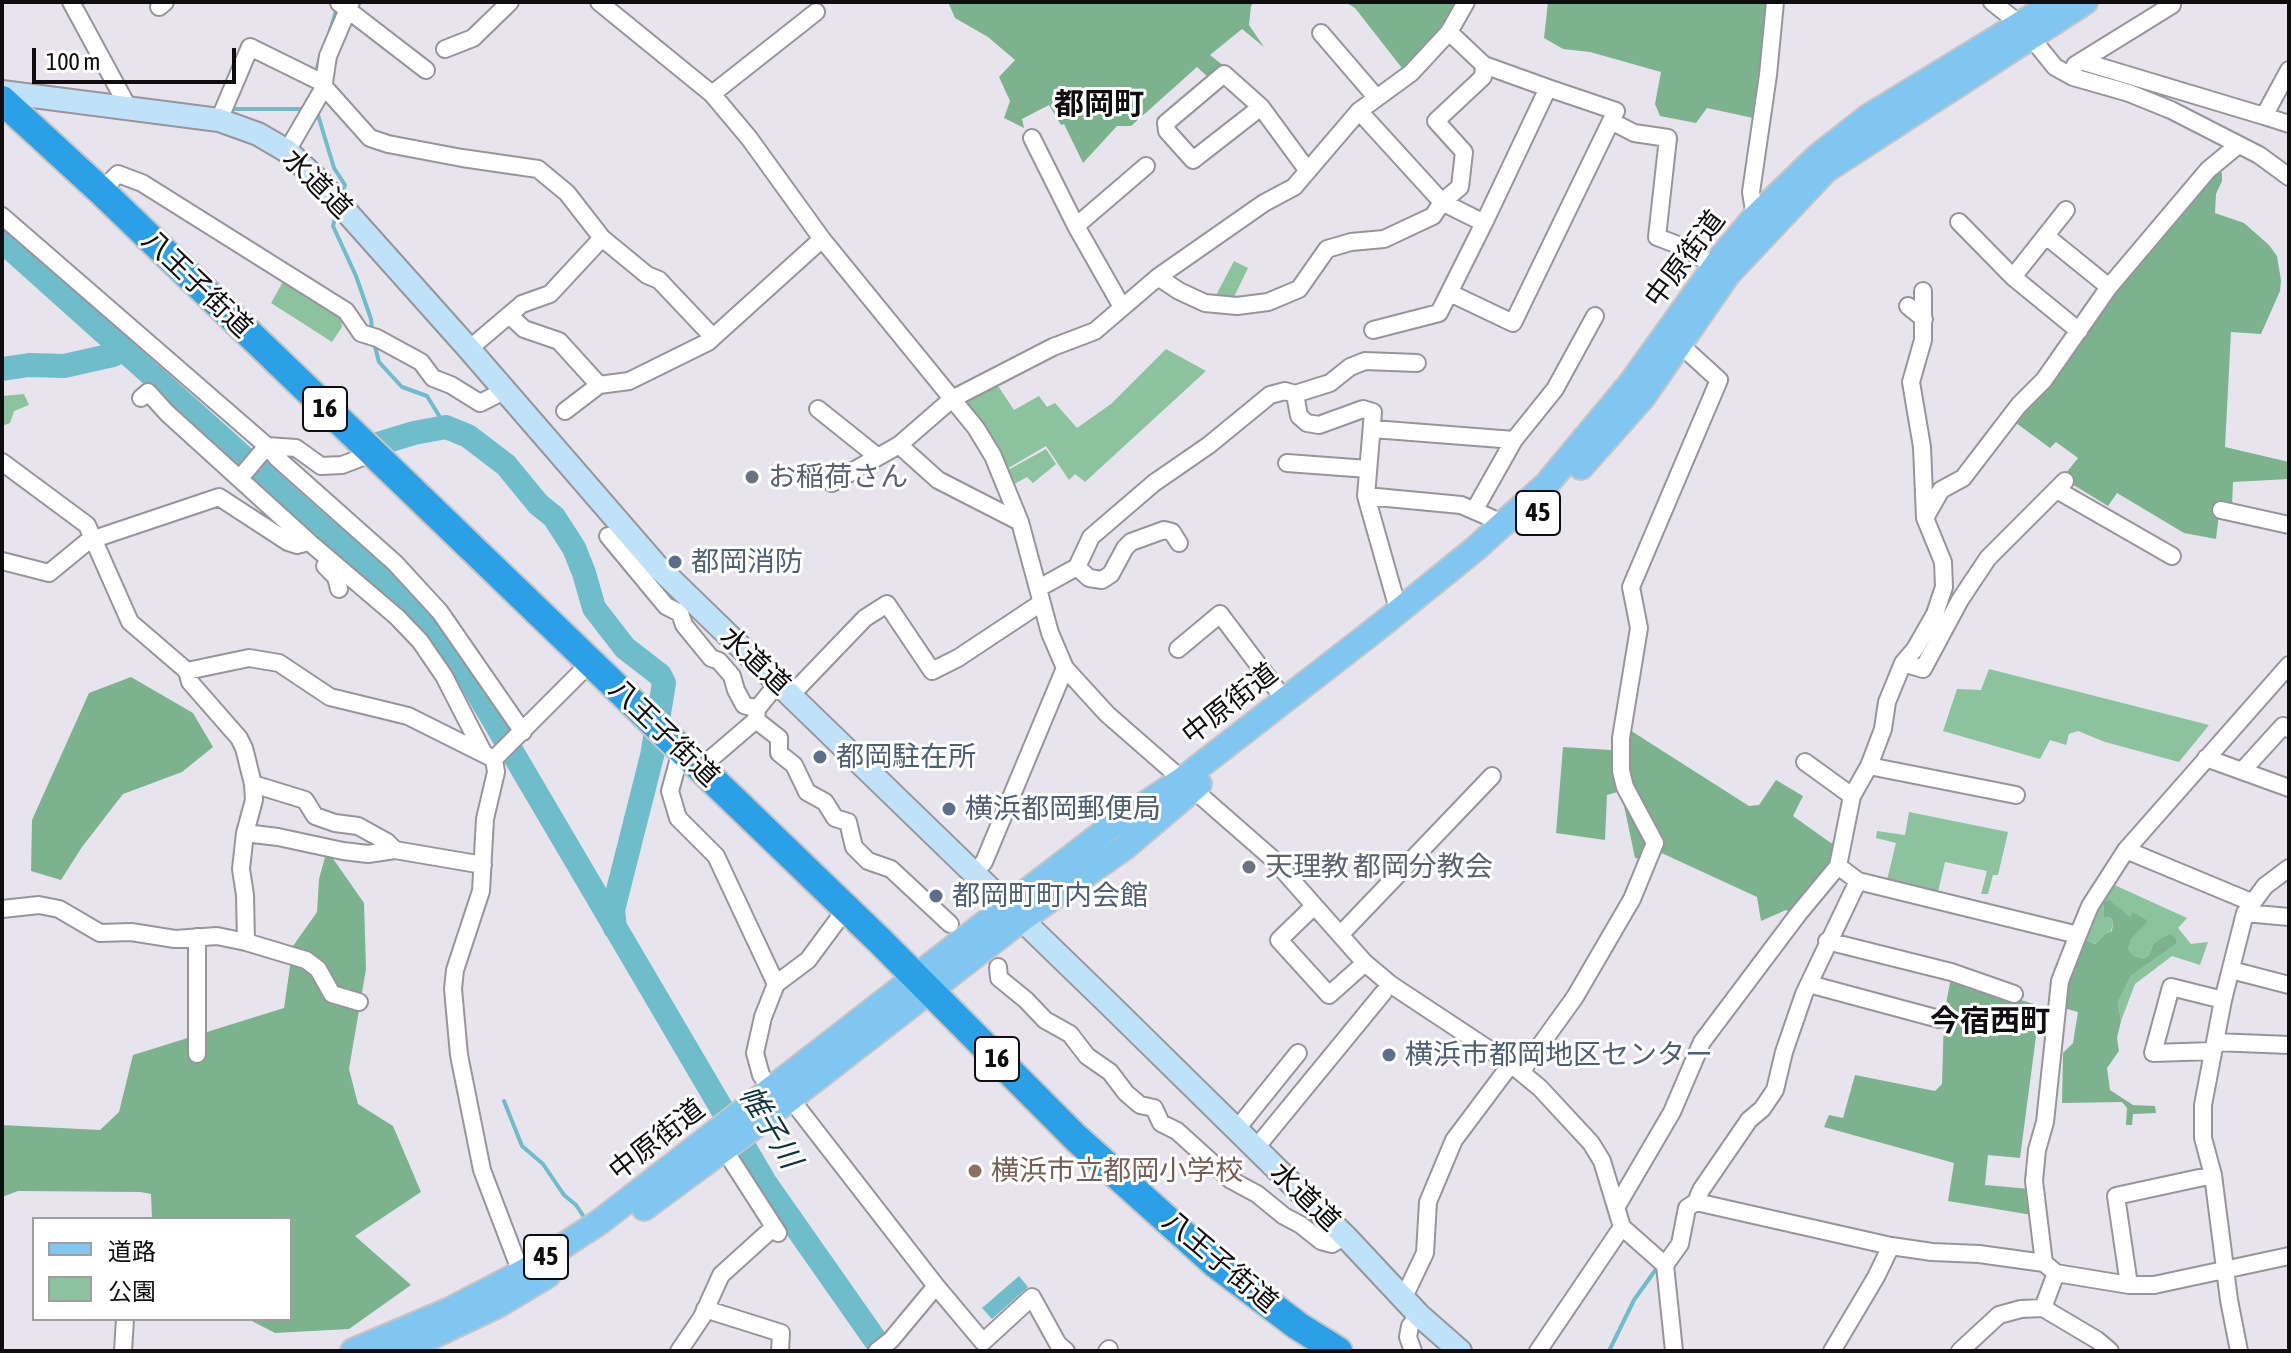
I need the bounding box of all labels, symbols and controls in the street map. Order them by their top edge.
scale bar [36,32,240,82]
text: 100 m [46,48,100,75]
district label: 都岡町 [1054,87,1144,123]
street label: 水道道 [275,142,359,226]
street label: 中原街道 [1638,204,1732,314]
street label: 八王子街道 [135,223,259,345]
road number: 16 [303,387,347,431]
place label: お稲荷さん [768,460,908,494]
marker: お稲荷さん [743,468,761,486]
road number: 45 [1516,491,1560,535]
place label: 都岡消防 [691,545,803,579]
marker: 都岡消防 [666,553,684,571]
street label: 水道道 [713,620,797,702]
street label: 中原街道 [1176,656,1284,752]
street label: 八王子街道 [602,672,726,794]
place label: 都岡駐在所 [836,740,976,774]
marker: 都岡駐在所 [811,748,829,766]
place label: 横浜都岡郵便局 [965,792,1161,826]
marker: 横浜都岡郵便局 [940,800,958,818]
place label: 天理教 都岡分教会 [1265,850,1493,884]
marker: 天理教 都岡分教会 [1240,858,1258,876]
place label: 都岡町町内会館 [952,879,1148,913]
marker: 都岡町町内会館 [927,887,945,905]
district label: 今宿西町 [1930,1004,2050,1040]
road number: 16 [975,1037,1019,1081]
place label: 横浜市都岡地区センター [1405,1038,1713,1072]
marker: 横浜市都岡地区センター [1380,1046,1398,1064]
water label: 帷子川 [731,1079,809,1175]
street label: 中原街道 [603,1092,711,1188]
place label: 横浜市立都岡小学校 [991,1154,1243,1188]
street label: 水道道 [1263,1156,1347,1238]
marker: 横浜市立都岡小学校 [966,1162,984,1180]
street label: 八王子街道 [1156,1204,1284,1320]
legend [32,1217,292,1321]
road number: 45 [524,1235,568,1279]
text: 道路 [108,1238,156,1265]
text: 公園 [108,1278,156,1305]

